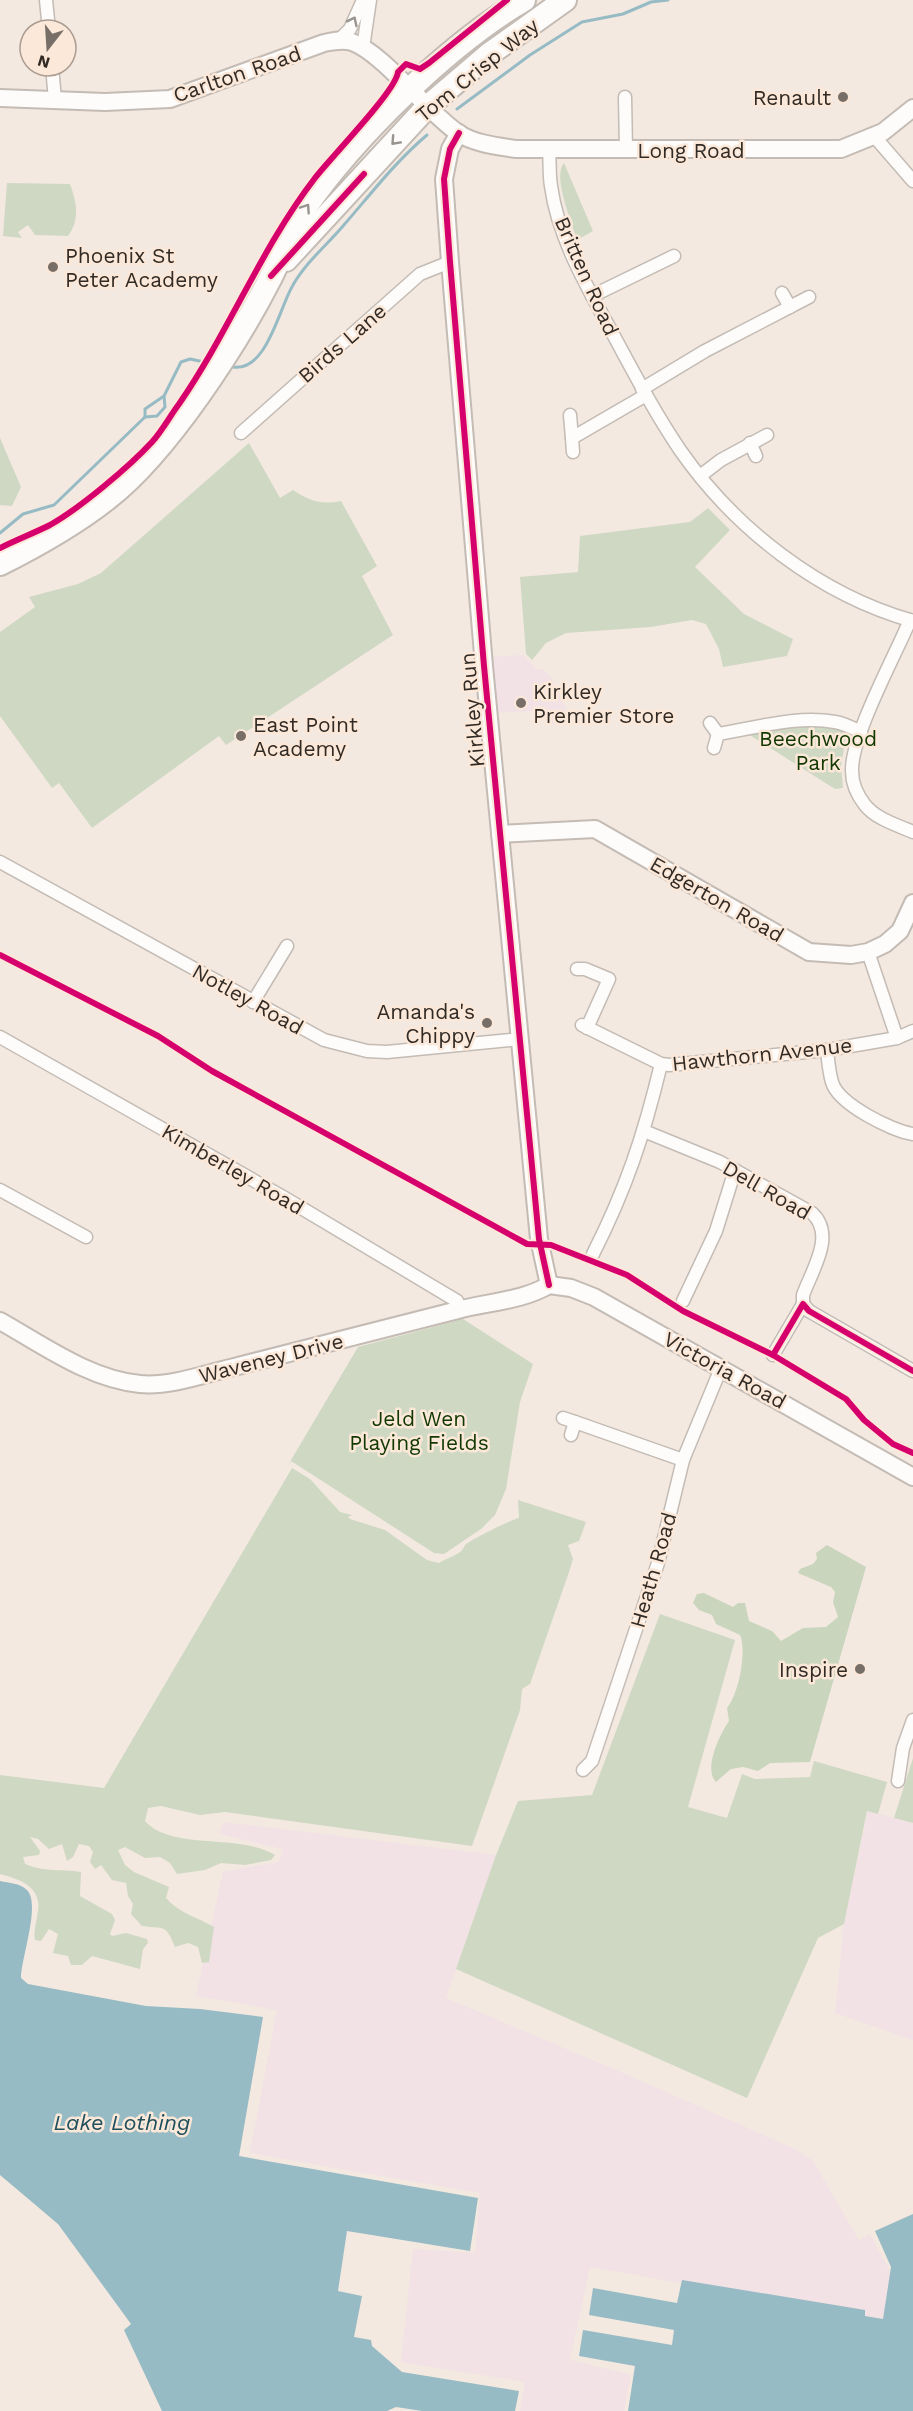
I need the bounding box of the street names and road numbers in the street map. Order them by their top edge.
street label: Tom Crisp Way [410,13,544,127]
street label: Carlton Road [170,40,304,108]
street label: Long Road [637,138,745,163]
street label: Britten Road [550,213,624,339]
street label: Birds Lane [293,298,391,388]
street label: Kirkley Run [455,652,489,768]
street label: Edgerton Road [646,851,788,947]
street label: Notley Road [188,958,308,1040]
street label: Hawthorn Avenue [671,1032,853,1076]
street label: Kimberley Road [157,1118,309,1220]
street label: Dell Road [718,1155,816,1225]
street label: Victoria Road [659,1326,791,1414]
street label: Waveney Drive [196,1328,346,1388]
street label: Heath Road [625,1509,681,1631]

